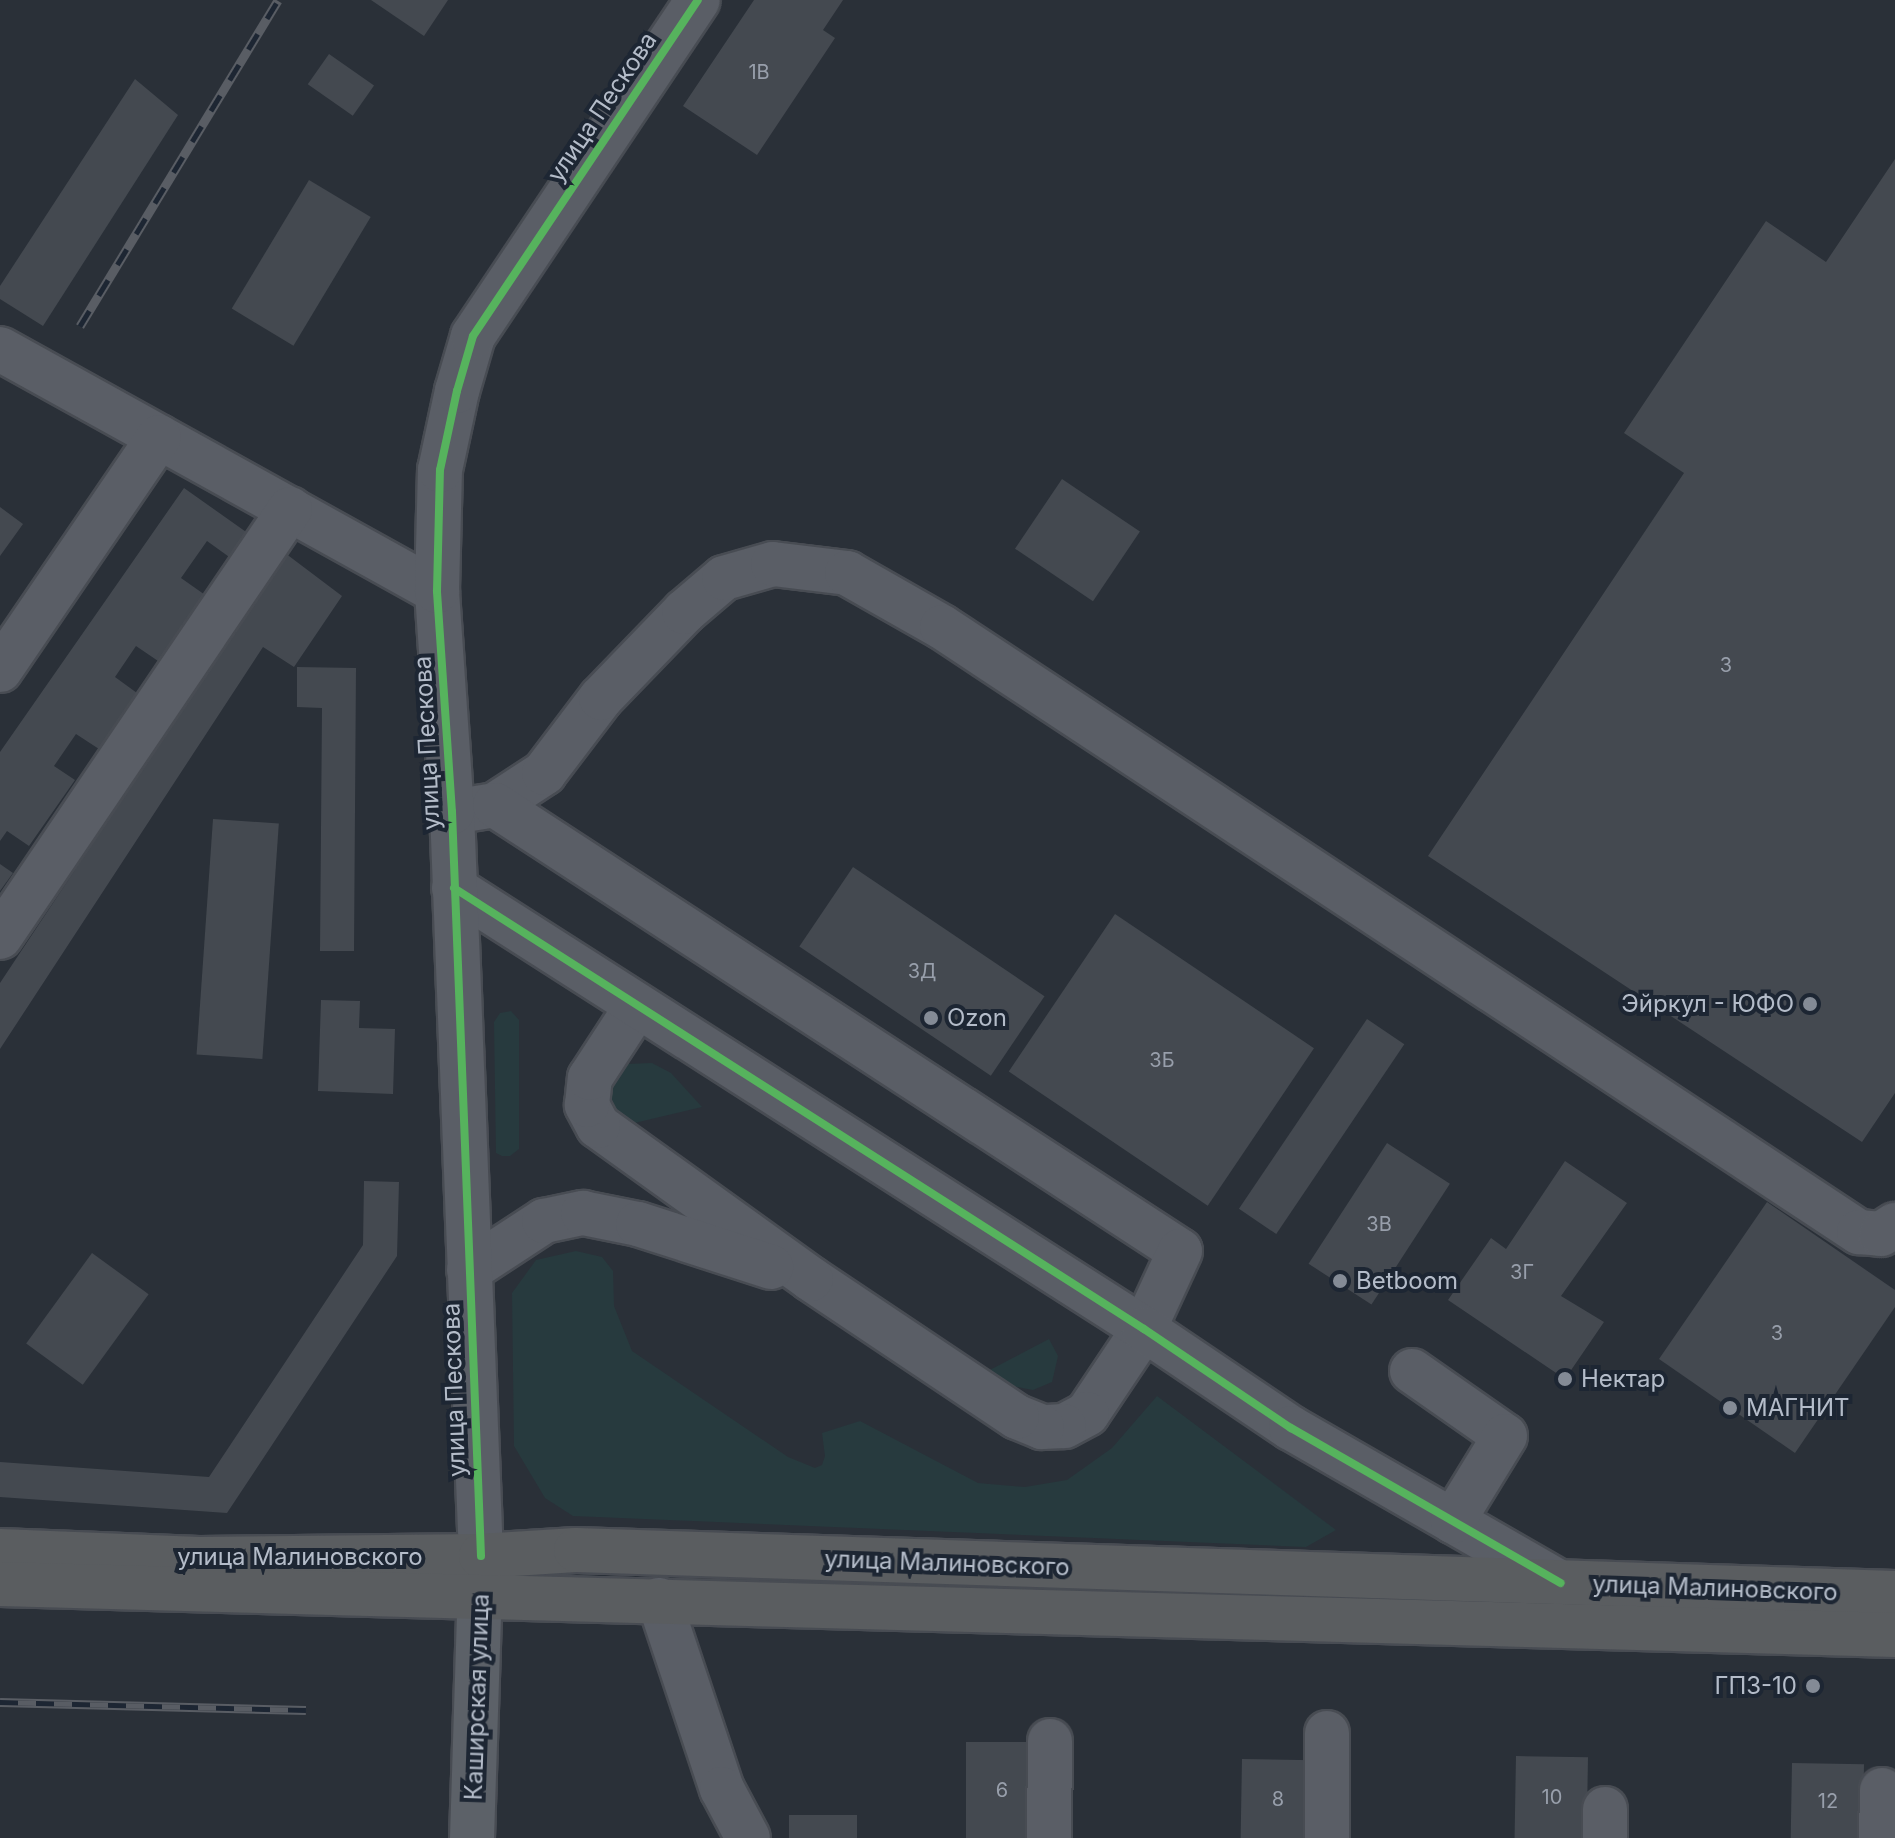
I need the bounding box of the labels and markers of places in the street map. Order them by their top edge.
place label: Эйркул - ЮФО [1621,990,1794,1018]
marker: Эйркул - ЮФО [1801,995,1819,1013]
place label: Ozon [947,1004,1007,1032]
marker: Ozon [922,1009,940,1027]
place label: Betboom [1356,1267,1458,1295]
marker: Betboom [1331,1272,1349,1290]
place label: Нектар [1581,1365,1665,1393]
marker: Нектар [1556,1370,1574,1388]
place label: МАГНИТ [1746,1394,1850,1422]
marker: МАГНИТ [1721,1399,1739,1417]
place label: ГПЗ-10 [1715,1672,1797,1700]
marker: ГПЗ-10 [1804,1677,1822,1695]

